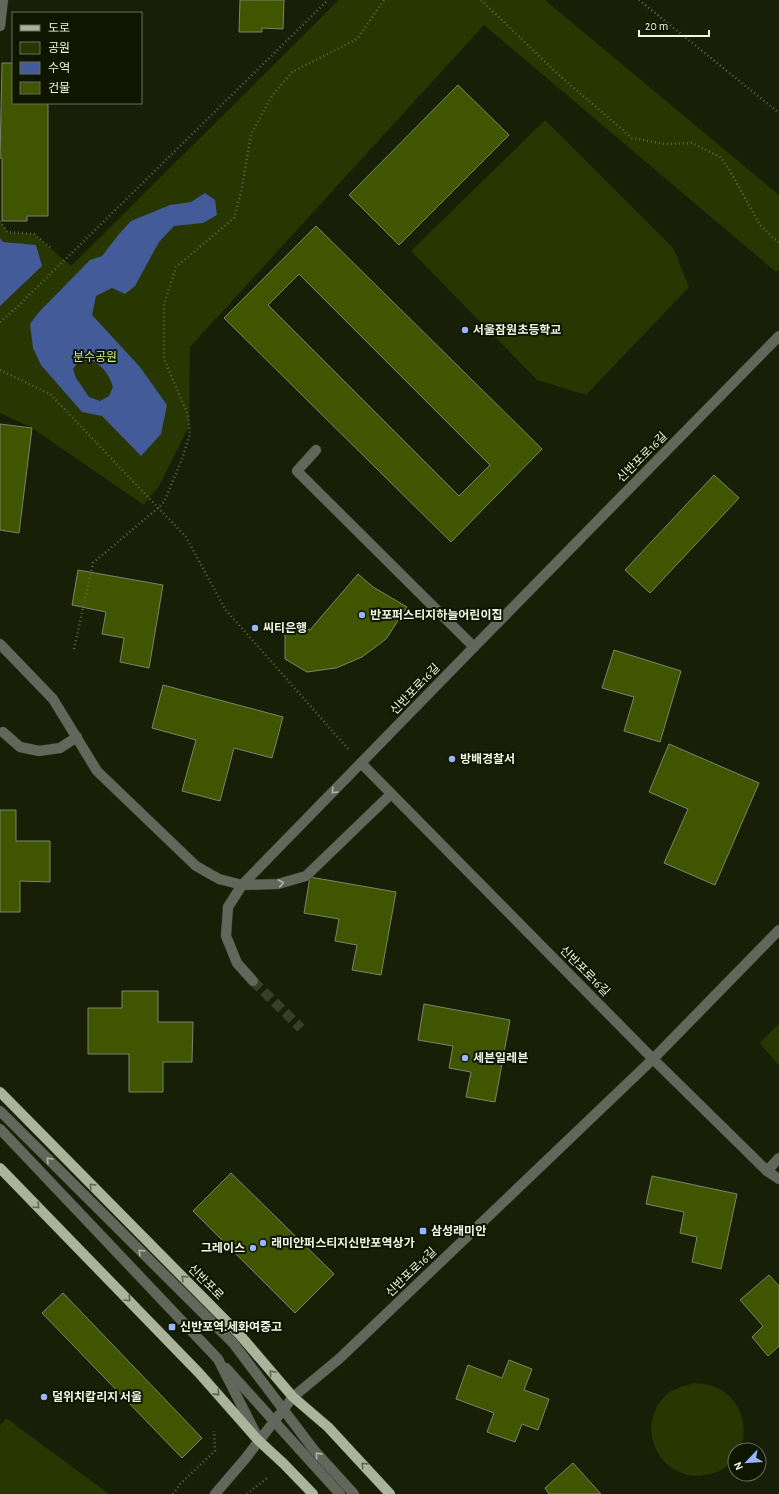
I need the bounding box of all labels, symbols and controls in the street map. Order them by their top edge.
legend [12,12,142,104]
scale bar [639,12,709,38]
text: 20 m [645,20,668,32]
text: 도로 [48,22,70,34]
text: 공원 [48,42,70,54]
text: 수역 [48,62,70,74]
text: 건물 [48,82,70,94]
place label: 서울잠원초등학교 [473,323,561,336]
marker: 서울잠원초등학교 [460,325,470,335]
park label: 분수공원 [73,351,117,363]
street label: 신반포로16길 [615,430,669,484]
place label: 반포퍼스티지하늘어린이집 [370,609,502,621]
marker: 반포퍼스티지하늘어린이집 [357,610,367,620]
place label: 씨티은행 [263,621,307,634]
marker: 씨티은행 [250,623,260,633]
street label: 신반포로16길 [388,661,442,717]
place label: 방배경찰서 [460,753,515,765]
marker: 방배경찰서 [447,754,457,764]
one-way arrow [331,786,339,794]
one-way arrow [277,879,284,888]
street label: 신반포로16길 [558,944,612,998]
place label: 세븐일레븐 [473,1052,528,1064]
marker: 세븐일레븐 [460,1053,470,1063]
one-way arrow [46,1157,54,1165]
one-way arrow [90,1183,97,1191]
one-way arrow [32,1201,40,1209]
place label: 삼성래미안 [431,1225,486,1237]
marker: 삼성래미안 [418,1226,428,1236]
place label: 래미안퍼스티지신반포역상가 [271,1237,415,1249]
marker: 래미안퍼스티지신반포역상가 [258,1238,268,1248]
place label: 그레이스 [201,1242,245,1254]
marker: 그레이스 [248,1243,258,1253]
street label: 신반포로16길 [383,1245,439,1299]
one-way arrow [138,1249,146,1257]
street label: 신반포로 [186,1262,226,1302]
one-way arrow [181,1275,189,1283]
one-way arrow [123,1294,130,1302]
place label: 신반포역.세화여중고 [180,1321,282,1333]
marker: 신반포역.세화여중고 [167,1322,177,1332]
one-way arrow [270,1371,277,1378]
one-way arrow [213,1389,220,1396]
place label: 덜위치칼리지 서울 [52,1391,142,1403]
marker: 덜위치칼리지 서울 [39,1392,49,1402]
north arrow [727,1442,767,1482]
one-way arrow [315,1452,323,1460]
text: N [732,1460,745,1472]
one-way arrow [361,1462,368,1470]

